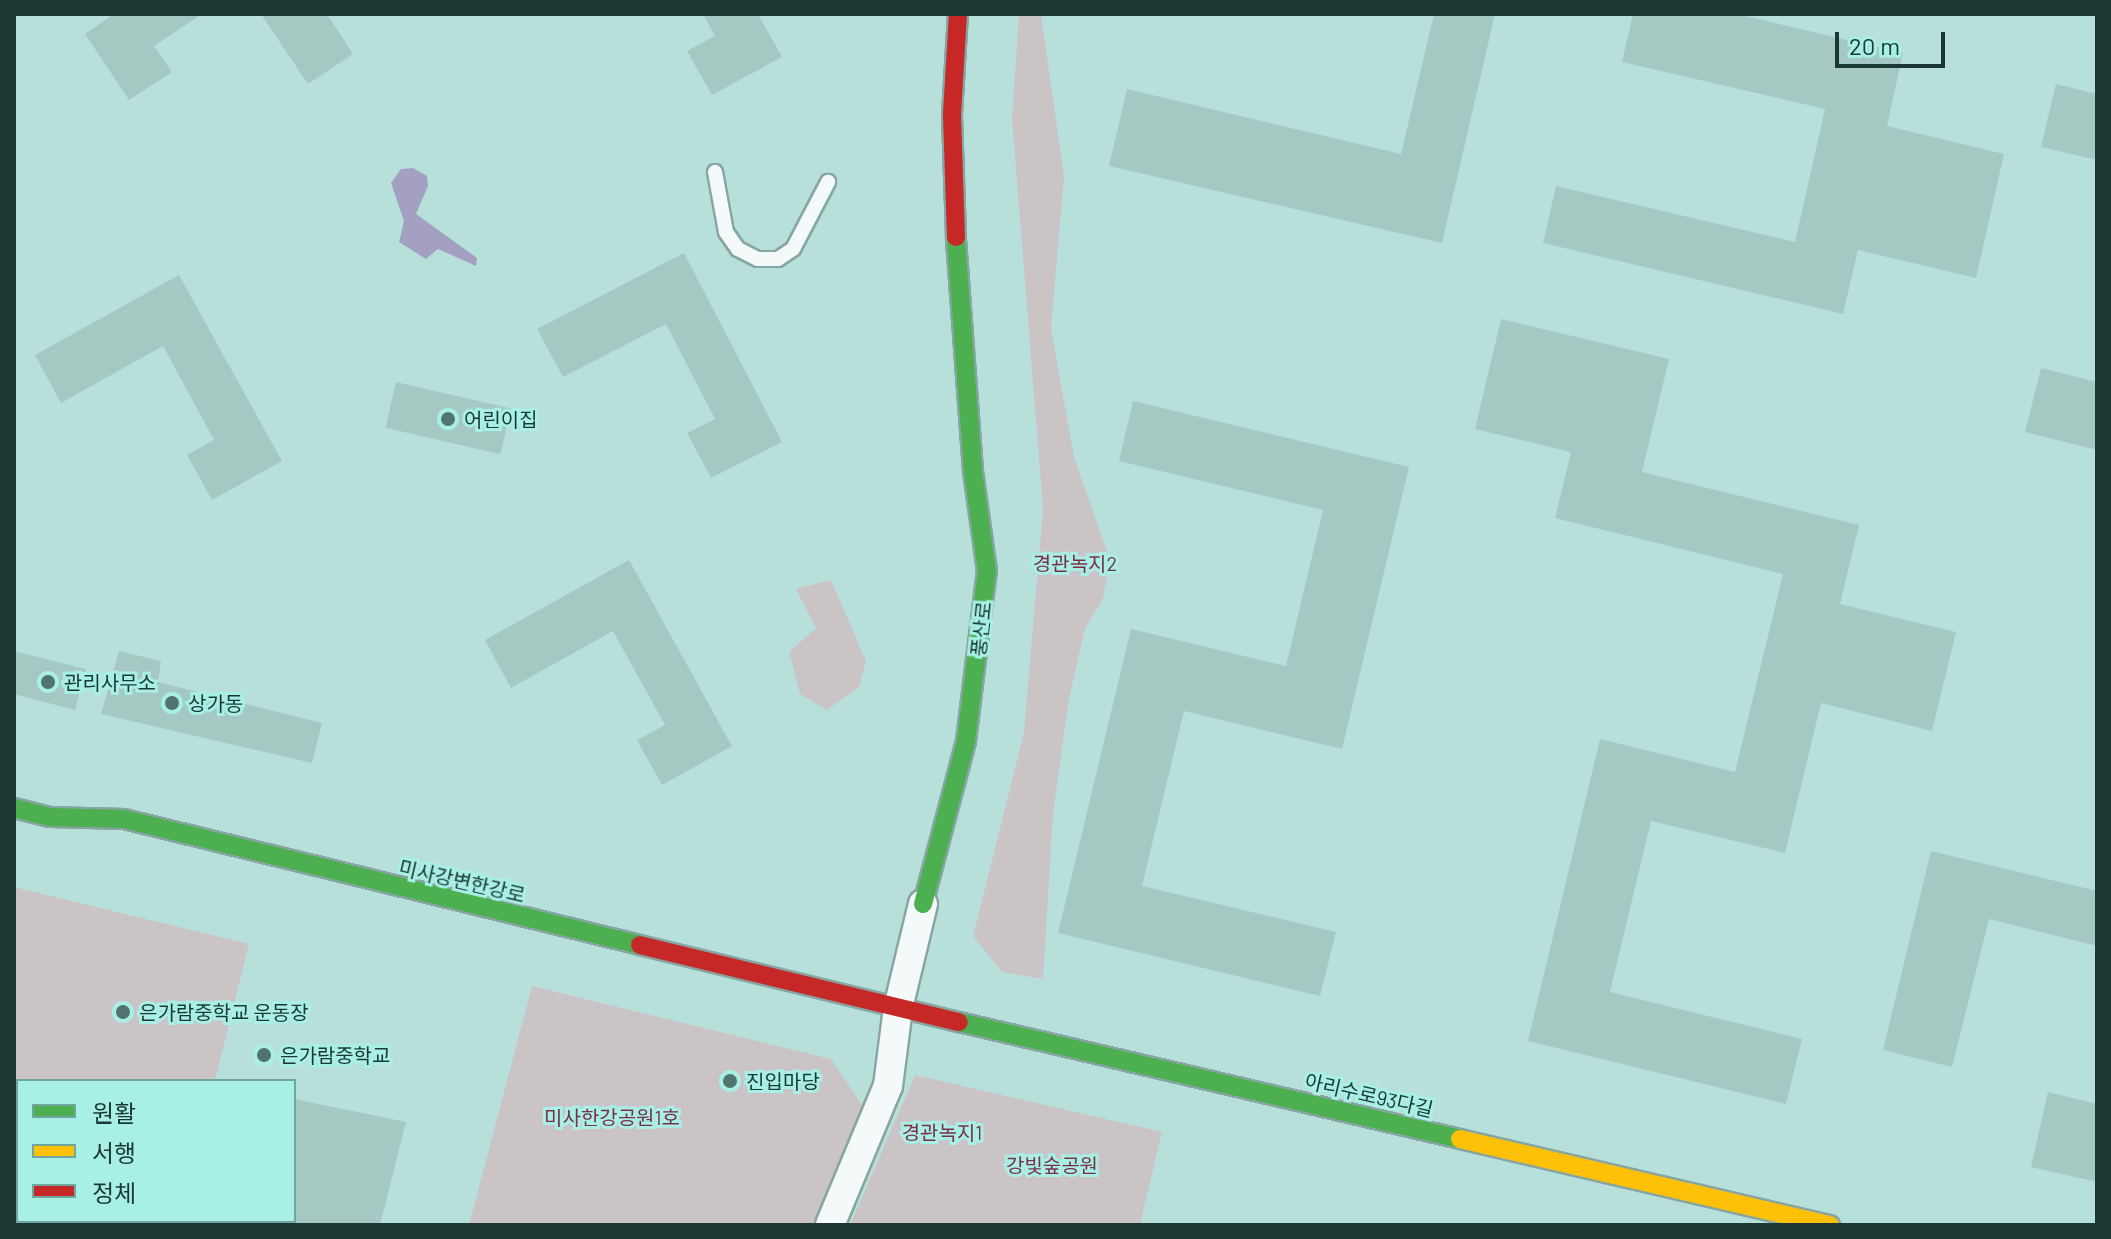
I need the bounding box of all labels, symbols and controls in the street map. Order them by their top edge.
scale bar [1839,16,1949,66]
text: 20 m [1849,31,1900,60]
place label: 어린이집 [464,407,538,431]
marker: 어린이집 [439,410,457,428]
park label: 경관녹지2 [1033,551,1117,575]
street label: 풍산로 [966,600,996,658]
place label: 관리사무소 [64,670,156,694]
marker: 관리사무소 [39,673,57,691]
place label: 상가동 [188,691,243,715]
marker: 상가동 [163,694,181,712]
street label: 미사강변한강로 [397,855,527,907]
place label: 은가람중학교 운동장 [139,1000,309,1024]
marker: 은가람중학교 운동장 [114,1003,132,1021]
place label: 은가람중학교 [280,1043,390,1067]
marker: 은가람중학교 [255,1046,273,1064]
place label: 진입마당 [746,1069,820,1093]
street label: 아리수로93다길 [1302,1069,1436,1121]
marker: 진입마당 [721,1072,739,1090]
legend [16,1079,296,1223]
text: 원활 [92,1098,136,1127]
park label: 미사한강공원1호 [544,1105,680,1129]
park label: 경관녹지1 [902,1120,982,1144]
text: 서행 [92,1138,136,1167]
park label: 강빛숲공원 [1006,1153,1098,1177]
text: 정체 [92,1178,136,1207]

